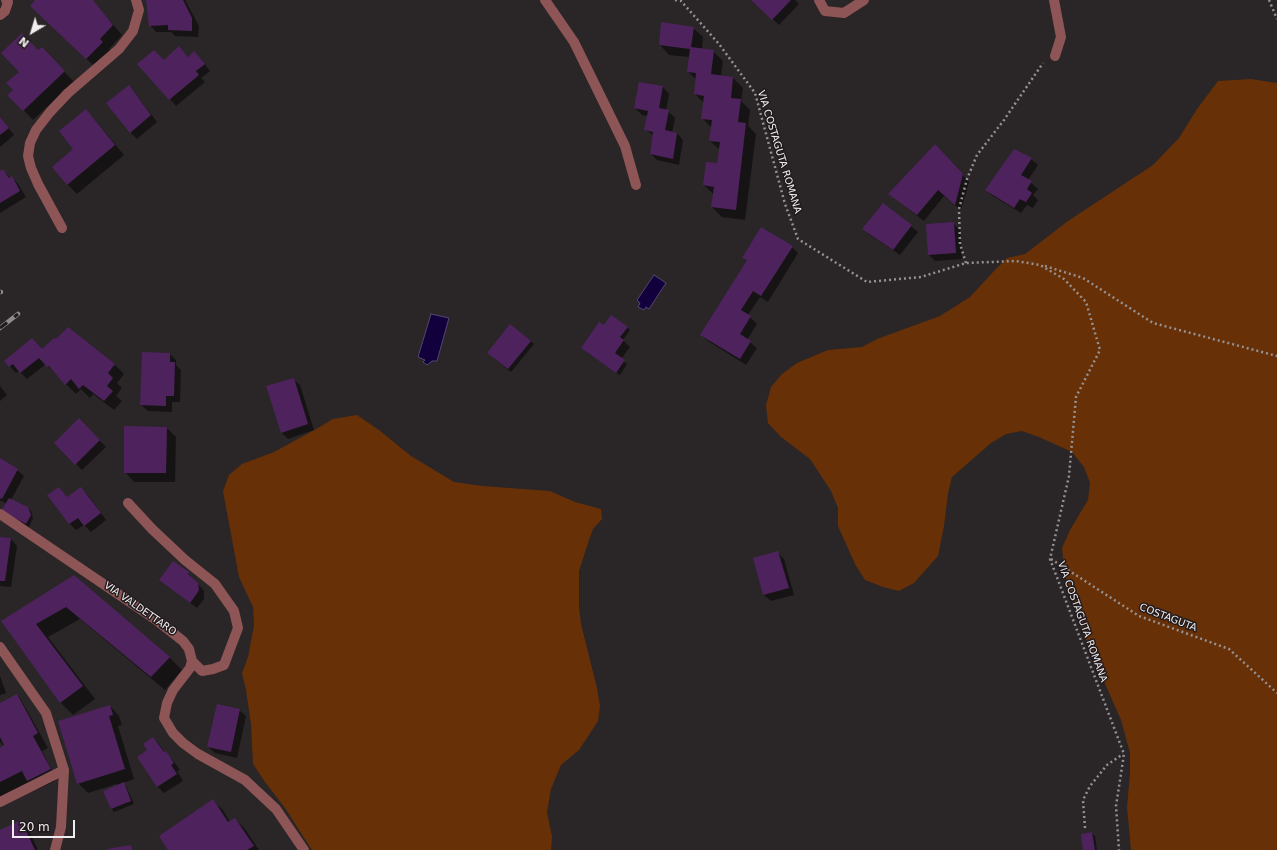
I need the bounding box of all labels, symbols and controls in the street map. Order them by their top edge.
north arrow [12,12,52,52]
text: N [17,34,32,50]
street label: VIA COSTAGUTA ROMANA [755,89,803,215]
street label: VIA COSTAGUTA ROMANA [1054,560,1110,684]
street label: VIA VALDETTARO [102,580,178,638]
street label: COSTAGUTA [1138,602,1198,634]
scale bar [14,812,77,838]
text: 20 m [19,820,50,834]

